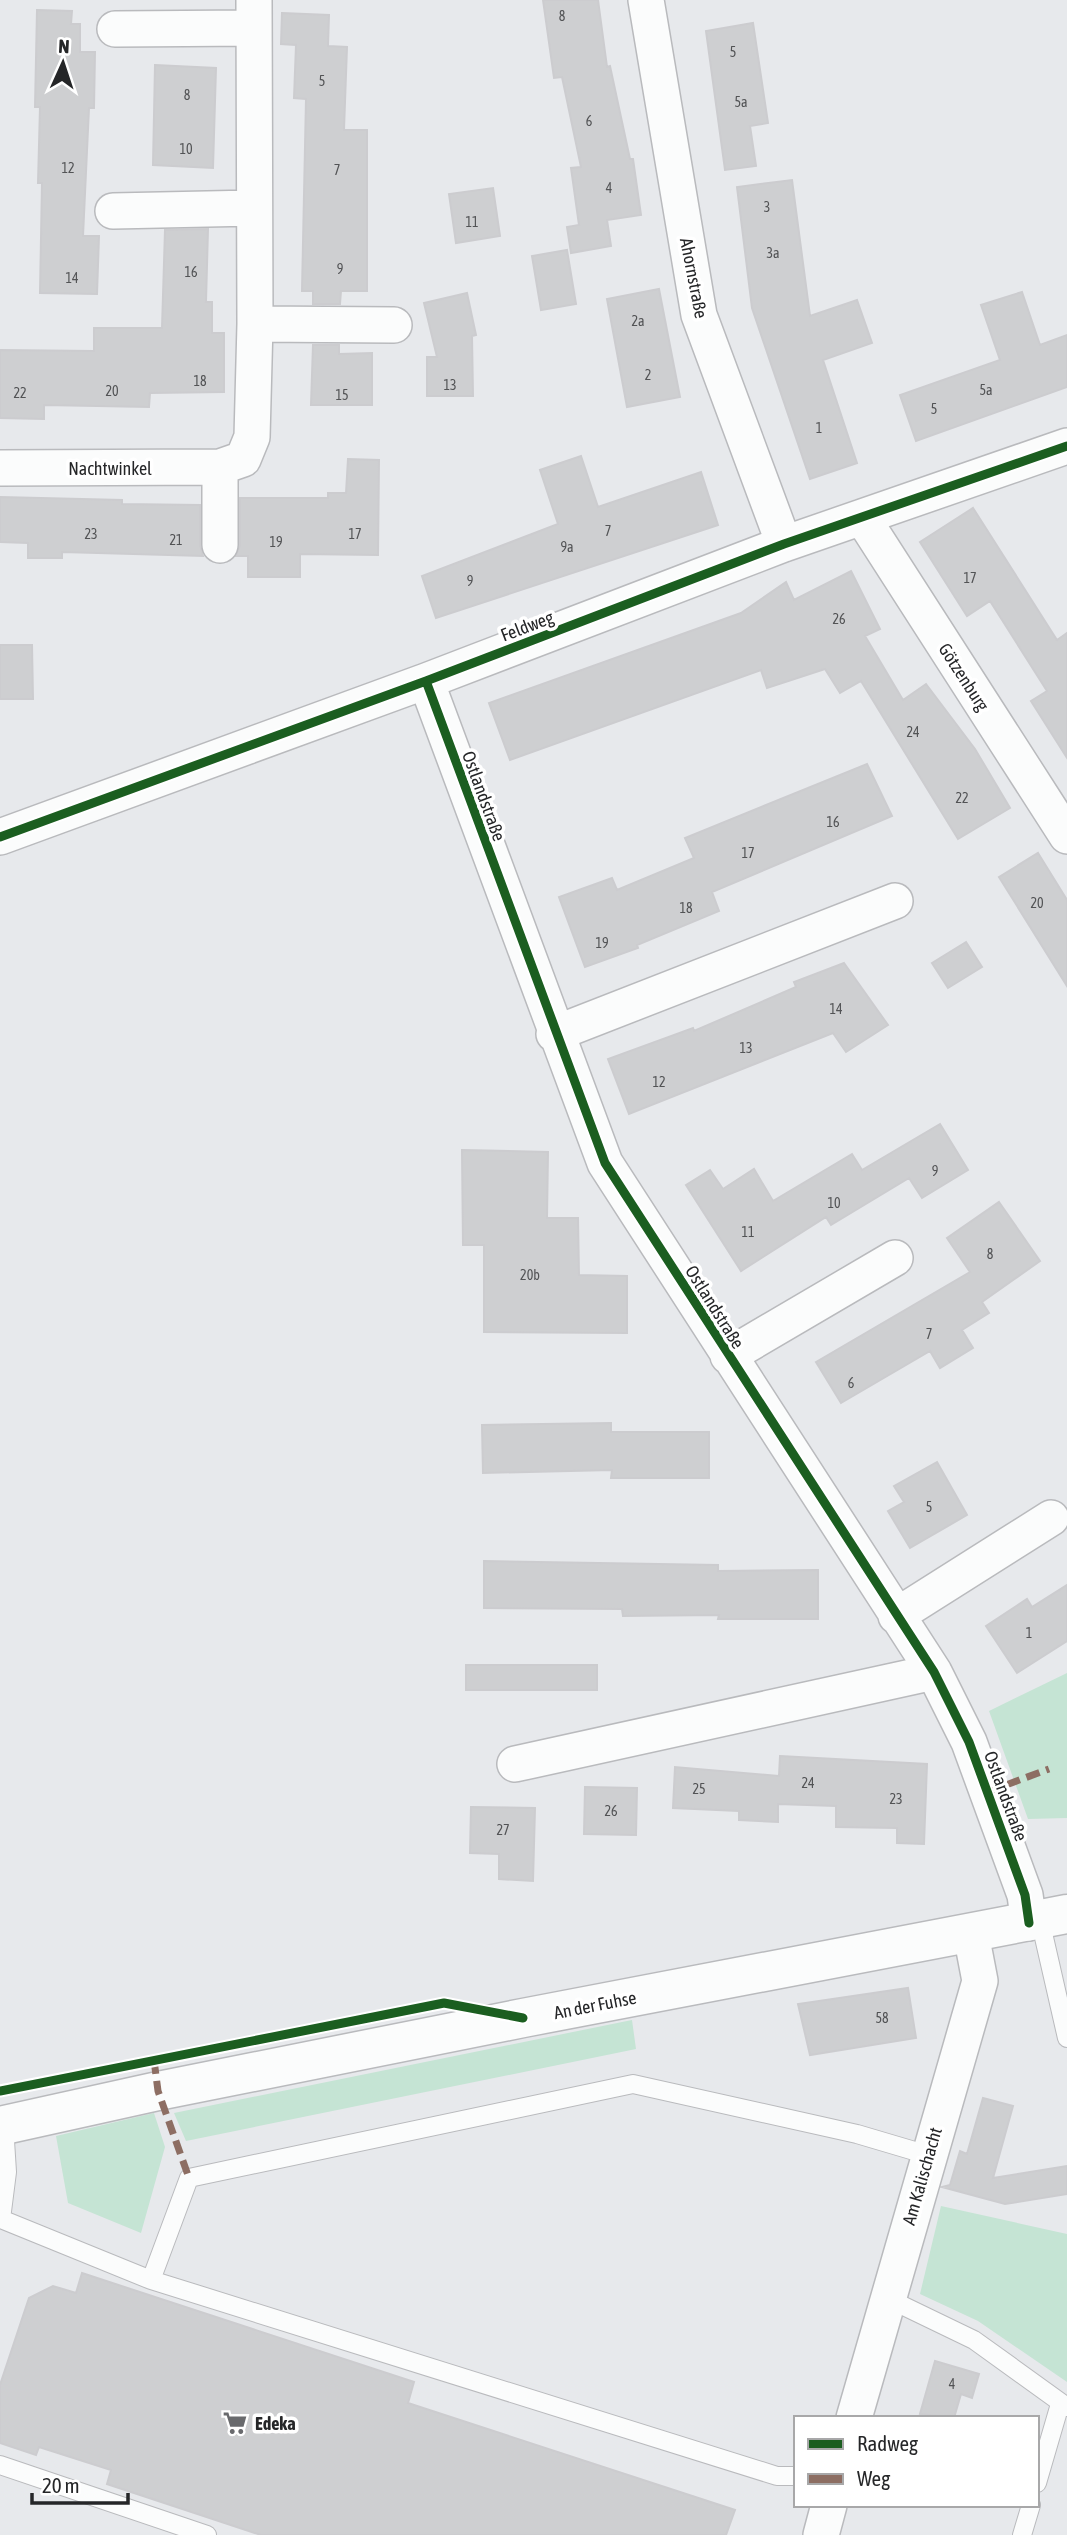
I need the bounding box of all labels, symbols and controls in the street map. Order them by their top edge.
house number: 8 [559,8,566,24]
north arrow [28,28,98,98]
text: N [58,35,70,57]
house number: 5 [730,44,736,60]
house number: 5 [319,73,325,89]
house number: 8 [184,87,191,103]
house number: 5a [734,94,748,110]
house number: 6 [586,113,593,129]
house number: 10 [179,141,193,157]
house number: 12 [61,160,75,176]
house number: 7 [334,162,340,178]
house number: 4 [606,180,613,196]
house number: 3 [764,199,770,215]
house number: 11 [465,214,479,230]
street label: Ahornstraße [676,236,712,320]
house number: 3a [766,245,780,261]
house number: 9 [337,261,343,277]
house number: 16 [184,264,198,280]
house number: 14 [65,270,79,286]
house number: 2a [631,313,645,329]
house number: 2 [645,367,651,383]
house number: 18 [193,373,207,389]
house number: 13 [443,377,457,393]
house number: 5a [979,382,993,398]
house number: 20 [105,383,119,399]
house number: 22 [13,385,27,401]
house number: 15 [335,387,349,403]
house number: 5 [931,401,937,417]
house number: 1 [816,420,822,436]
street label: Nachtwinkel [68,458,152,479]
house number: 7 [605,523,611,539]
house number: 23 [84,526,98,542]
house number: 17 [348,526,362,542]
house number: 21 [169,532,183,548]
house number: 19 [269,534,283,550]
house number: 9a [560,539,574,555]
house number: 17 [963,570,977,586]
house number: 9 [467,573,473,589]
street label: Feldweg [498,606,557,646]
house number: 26 [832,611,846,627]
street label: Götzenburg [934,639,994,715]
house number: 24 [906,724,920,740]
street label: Ostlandstraße [458,748,510,844]
house number: 22 [955,790,969,806]
house number: 16 [826,814,840,830]
house number: 17 [741,845,755,861]
house number: 20 [1030,895,1044,911]
house number: 18 [679,900,693,916]
house number: 19 [595,935,609,951]
house number: 14 [829,1001,843,1017]
house number: 13 [739,1040,753,1056]
house number: 12 [652,1074,666,1090]
house number: 9 [932,1163,938,1179]
house number: 10 [827,1195,841,1211]
house number: 11 [741,1224,755,1240]
house number: 8 [987,1246,994,1262]
street label: Ostlandstraße [681,1262,749,1352]
house number: 20b [520,1267,540,1283]
house number: 7 [926,1326,932,1342]
house number: 6 [848,1375,855,1391]
house number: 5 [926,1499,932,1515]
house number: 1 [1026,1625,1032,1641]
street label: Ostlandstraße [980,1748,1032,1844]
house number: 24 [801,1775,815,1791]
house number: 25 [692,1781,706,1797]
house number: 23 [889,1791,903,1807]
house number: 26 [604,1803,618,1819]
house number: 27 [496,1822,510,1838]
street label: An der Fuhse [552,1987,638,2023]
house number: 58 [875,2010,889,2026]
street label: Am Kalischacht [898,2125,946,2227]
house number: 4 [949,2376,956,2392]
supermarket icon: Edeka [221,2409,249,2437]
place label: Edeka [255,2413,296,2434]
legend [794,2416,1039,2507]
text: Radweg [857,2431,918,2455]
scale bar [32,2462,128,2506]
text: Weg [857,2466,890,2490]
text: 20 m [42,2473,80,2497]

